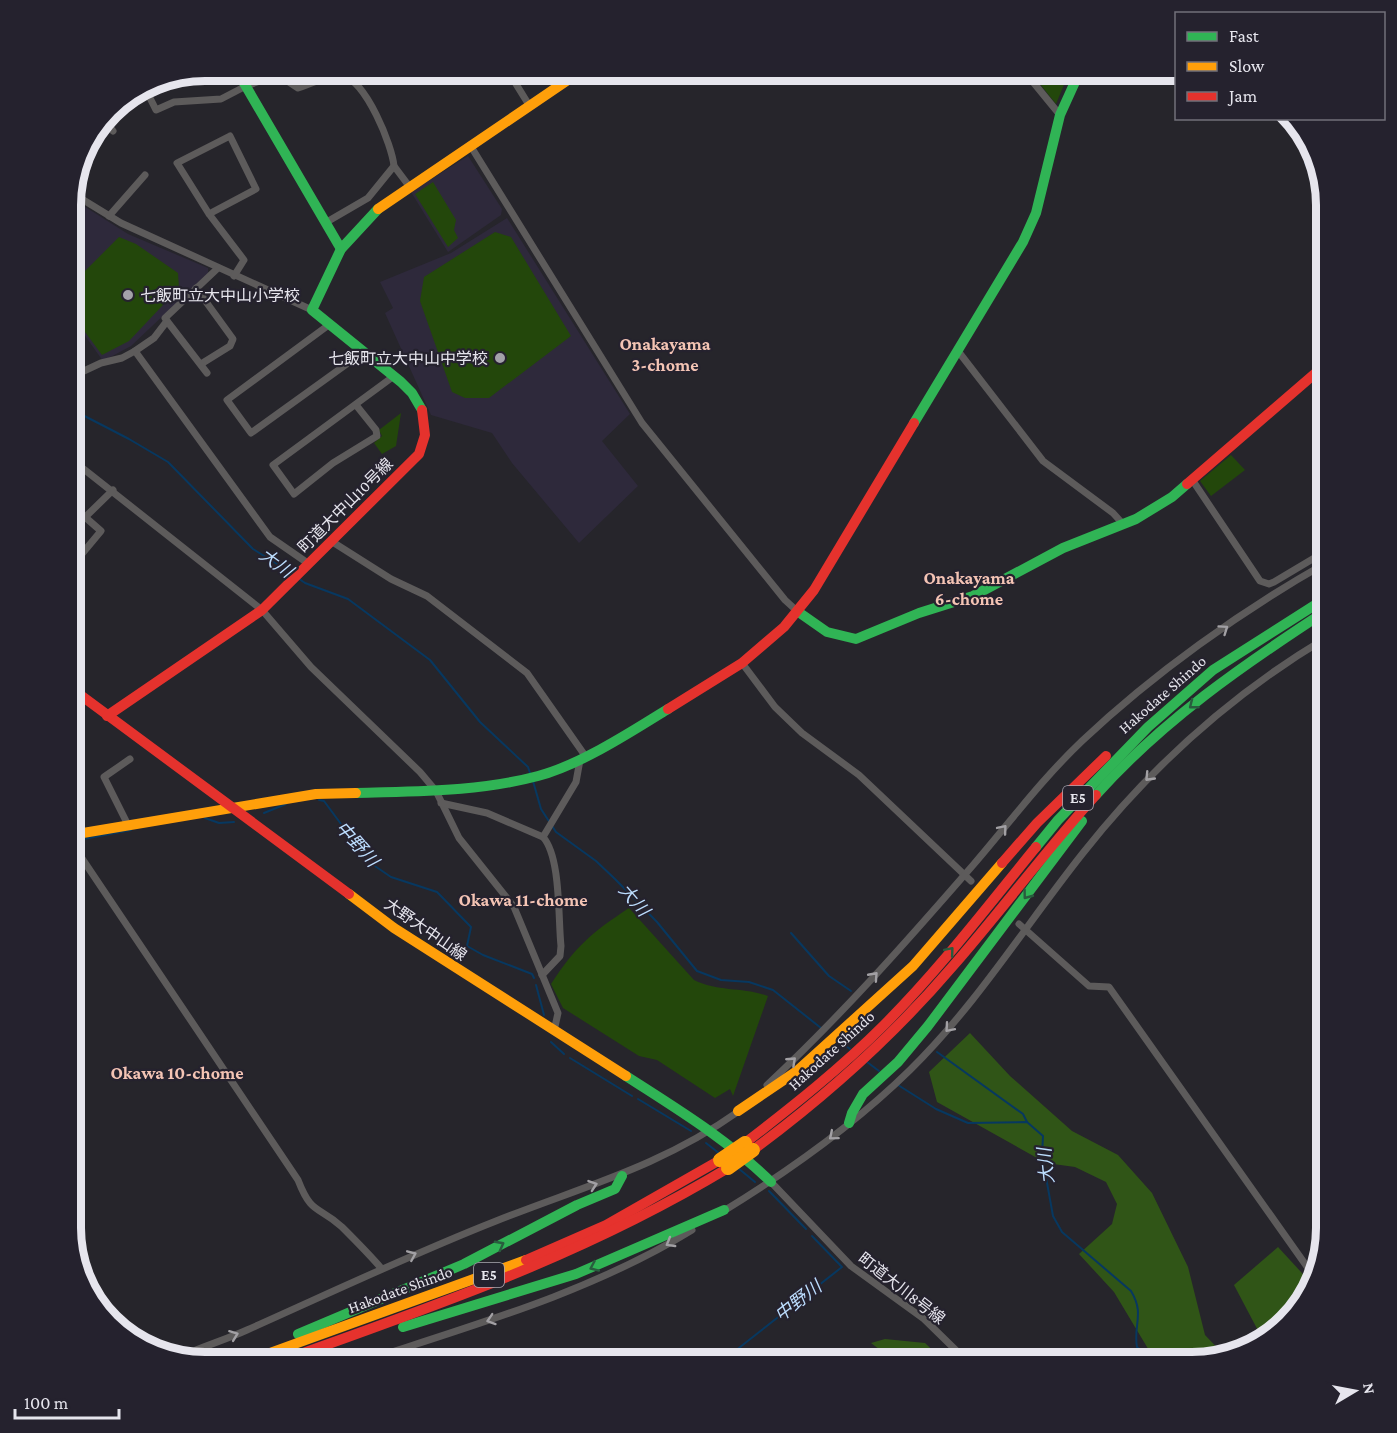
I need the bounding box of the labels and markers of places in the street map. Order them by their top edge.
place label: 七飯町立大中山小学校 [140,287,300,304]
marker: 七飯町立大中山小学校 [121,288,135,302]
place label: 七飯町立大中山中学校 [328,350,488,367]
marker: 七飯町立大中山中学校 [493,351,507,365]

